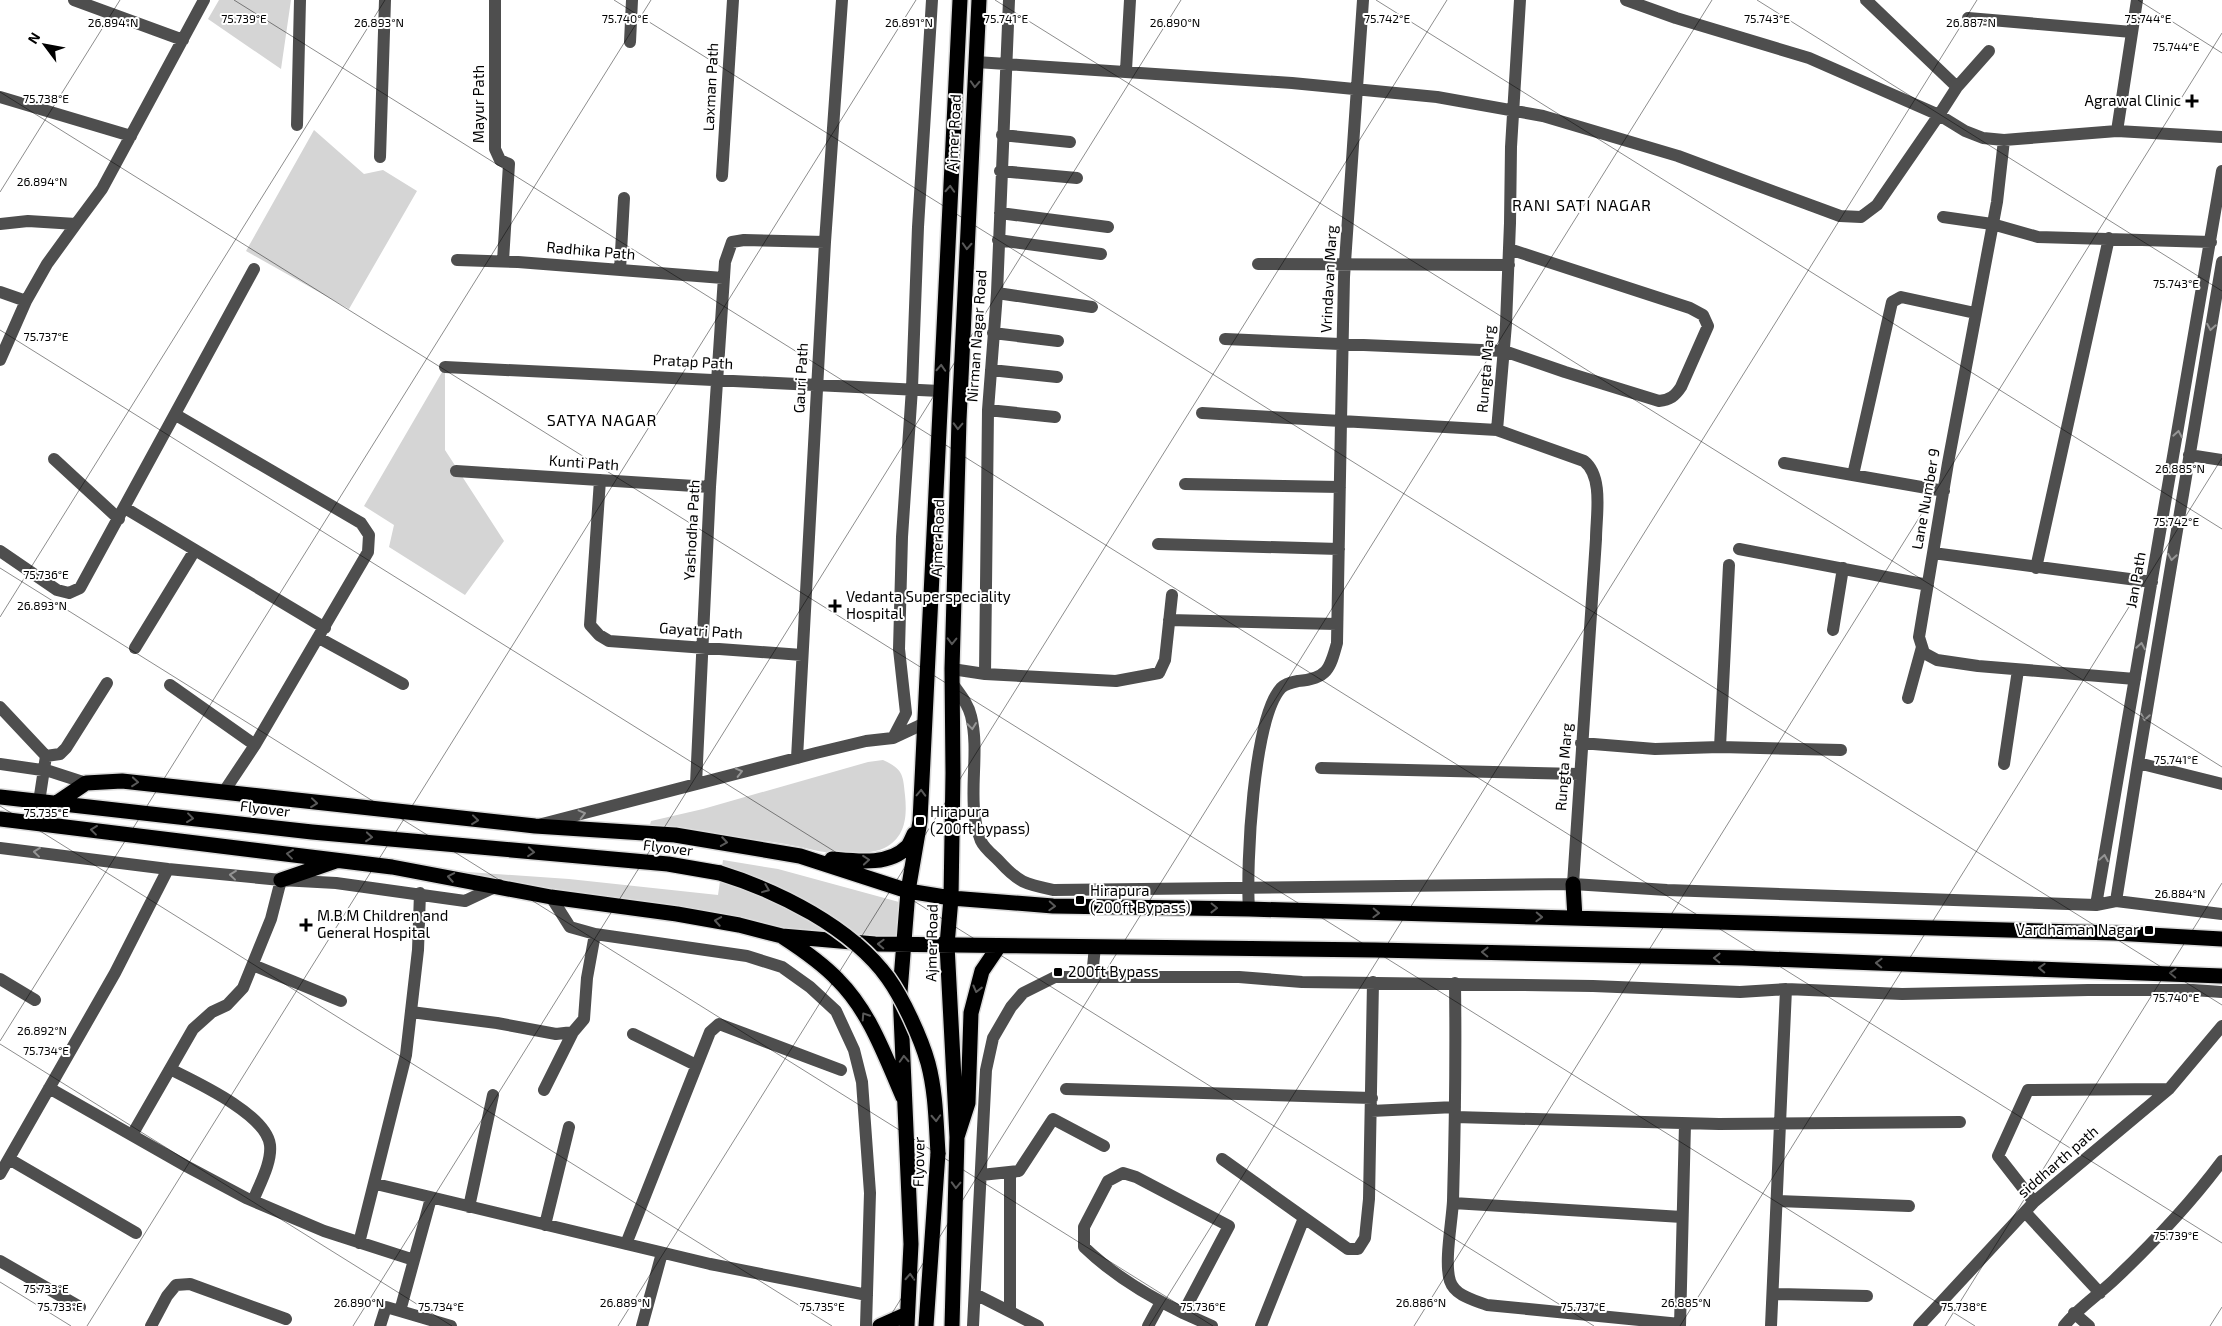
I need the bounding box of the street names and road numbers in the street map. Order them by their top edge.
street label: Laxman Path [699,42,721,132]
street label: Mayur Path [469,65,487,143]
street label: Ajmer Road [942,94,965,172]
street label: Vrindavan Marg [1316,224,1340,333]
street label: Radhika Path [546,237,636,263]
street label: Nirman Nagar Road [962,269,990,403]
street label: Rungta Marg [1472,324,1498,413]
street label: Gauri Path [789,342,811,414]
street label: Pratap Path [652,350,734,372]
street label: Lane Number 9 [1907,447,1943,551]
street label: Kunti Path [548,451,620,473]
street label: Yashodha Path [679,479,703,581]
street label: Ajmer Road [927,499,948,577]
street label: Jan Path [2121,550,2149,609]
street label: Gayatri Path [659,618,744,642]
street label: Rungta Marg [1551,722,1575,811]
street label: Flyover [239,796,291,820]
street label: Flyover [642,835,694,859]
street label: Ajmer Road [921,904,942,982]
street label: siddharth path [2013,1121,2101,1201]
street label: Flyover [909,1137,927,1187]

